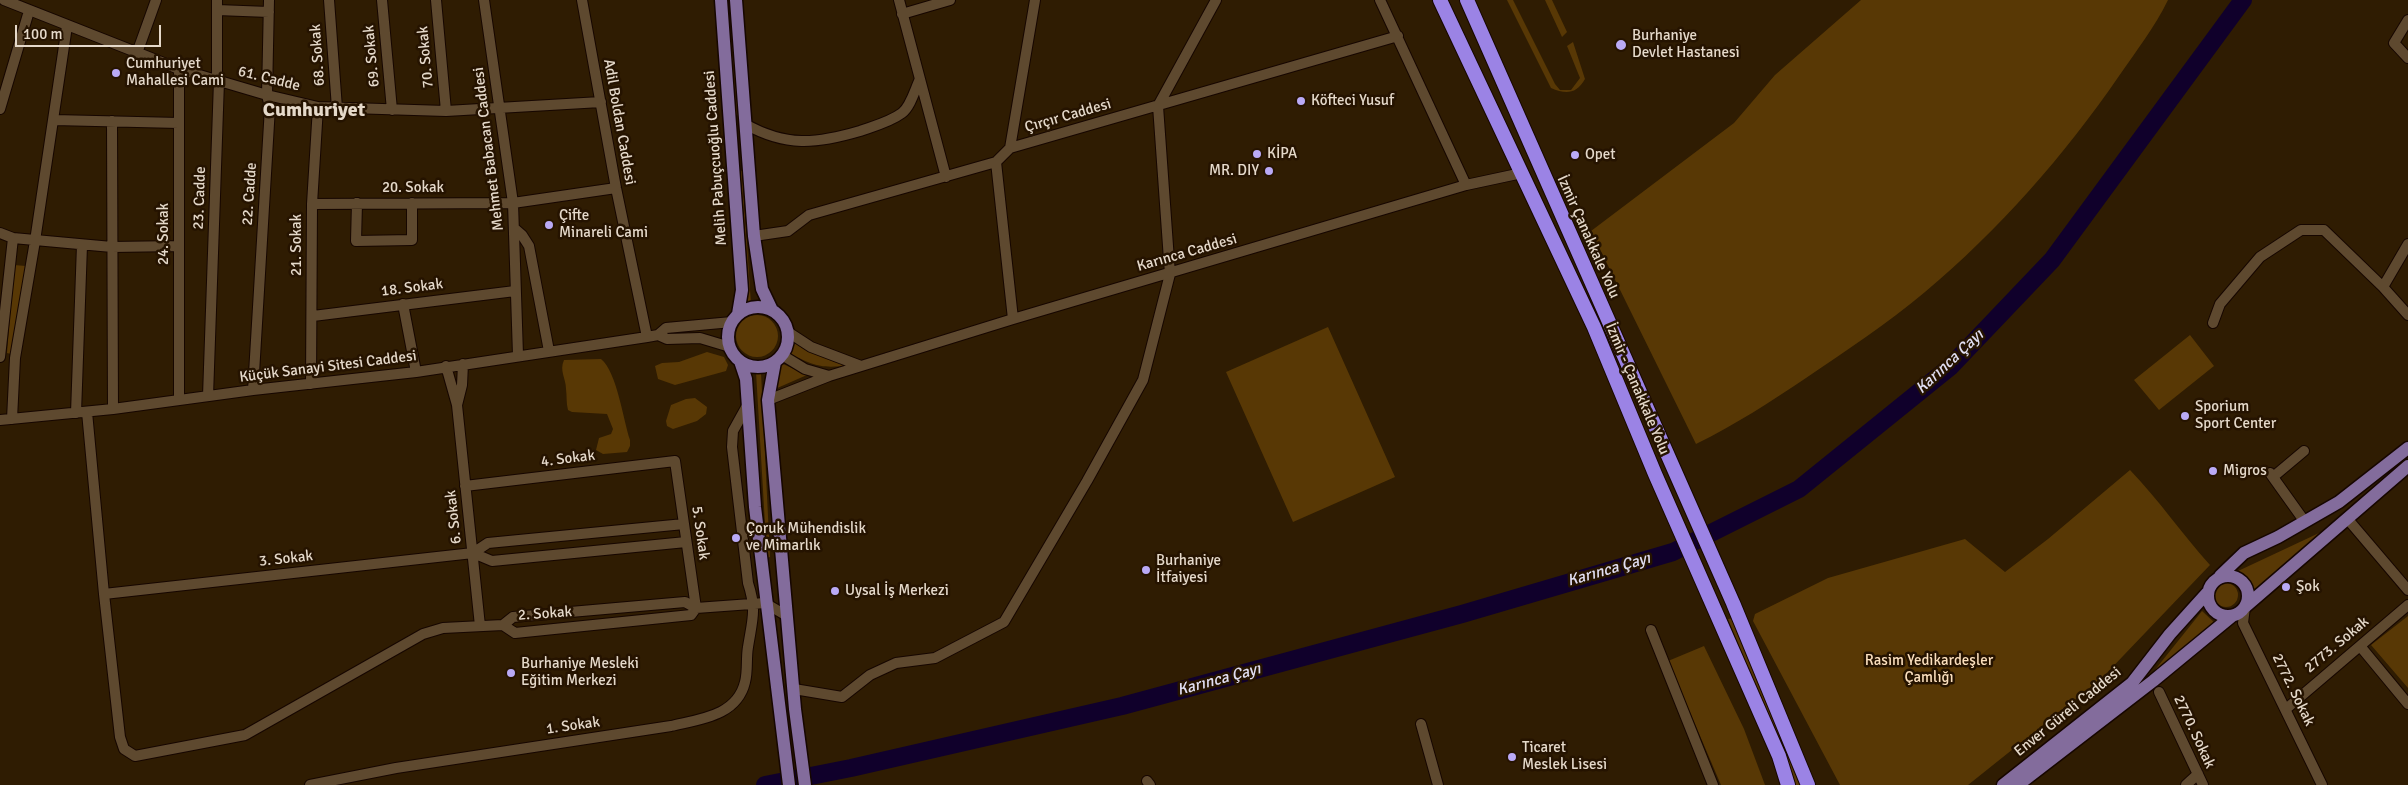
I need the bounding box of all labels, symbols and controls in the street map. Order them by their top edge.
scale bar [18,15,164,47]
street label: 68. Sokak [307,23,329,87]
street label: 69. Sokak [360,24,384,88]
text: 100 m [23,25,63,43]
street label: 70. Sokak [414,25,438,89]
place label: Burhaniye Devlet Hastanesi [1632,27,1740,62]
marker: Burhaniye Devlet Hastanesi [1614,38,1628,52]
place label: Cumhuriyet Mahallesi Cami [126,55,224,90]
street label: Adil Boldan Caddesi [599,58,639,186]
street label: 61. Cadde [236,63,302,95]
street label: Mehmet Babacan Caddesi [470,66,508,232]
marker: Cumhuriyet Mahallesi Cami [110,67,122,79]
street label: Melih Pabuçcuoğlu Caddesi [701,70,731,246]
place label: Köfteci Yusuf [1311,92,1394,110]
street label: Çırçır Caddesi [1023,95,1113,137]
marker: Köfteci Yusuf [1295,95,1307,107]
district label: Cumhuriyet [263,99,365,123]
place label: KİPA [1267,145,1297,163]
place label: Opet [1585,146,1616,164]
marker: KİPA [1251,148,1263,160]
marker: Opet [1569,149,1581,161]
street label: 22. Cadde [239,162,261,226]
place label: MR. DIY [1209,162,1259,180]
marker: MR. DIY [1263,165,1275,177]
street label: 23. Cadde [190,166,210,230]
street label: İzmir Çanakkale Yolu [1553,173,1623,301]
street label: 20. Sokak [382,179,444,197]
street label: 24. Sokak [155,203,173,265]
place label: Çifte Minareli Cami [559,207,648,242]
street label: 21. Sokak [288,214,306,276]
marker: Çifte Minareli Cami [543,219,555,231]
street label: Karınca Caddesi [1135,230,1239,276]
street label: 18. Sokak [380,275,444,301]
street label: İzmir - Çanakkale Yolu [1601,320,1673,458]
water label: Karınca Çayı [1912,326,1988,398]
street label: Küçük Sanayi Sitesi Caddesi [238,347,418,387]
place label: Sporium Sport Center [2195,398,2276,433]
marker: Sporium Sport Center [2179,410,2191,422]
street label: 4. Sokak [540,447,596,471]
place label: Migros [2223,462,2267,480]
marker: Migros [2207,465,2219,477]
street label: 6. Sokak [442,489,466,545]
street label: 5. Sokak [687,505,713,561]
place label: Çoruk Mühendislik ve Mimarlık [746,520,866,555]
marker: Çoruk Mühendislik ve Mimarlık [730,532,742,544]
street label: 3. Sokak [258,547,314,571]
water label: Karınca Çayı [1565,549,1653,591]
place label: Burhaniye İtfaiyesi [1156,552,1221,587]
marker: Burhaniye İtfaiyesi [1140,564,1152,576]
place label: Şok [2296,578,2320,596]
marker: Şok [2280,581,2292,593]
place label: Uysal İş Merkezi [845,582,949,600]
marker: Uysal İş Merkezi [829,585,841,597]
street label: 2. Sokak [517,603,573,625]
street label: 2773. Sokak [2301,613,2373,677]
street label: 2772. Sokak [2268,651,2318,729]
park label: Rasim Yedikardeşler Çamlığı [1865,652,1993,687]
place label: Burhaniye Mesleki Eğitim Merkezi [521,655,639,690]
water label: Karınca Çayı [1175,660,1263,700]
street label: Enver Güreli Caddesi [2011,663,2125,761]
marker: Burhaniye Mesleki Eğitim Merkezi [505,667,517,679]
street label: 2770. Sokak [2169,693,2219,771]
street label: 1. Sokak [545,713,601,739]
place label: Ticaret Meslek Lisesi [1522,739,1607,774]
marker: Ticaret Meslek Lisesi [1506,751,1518,763]

